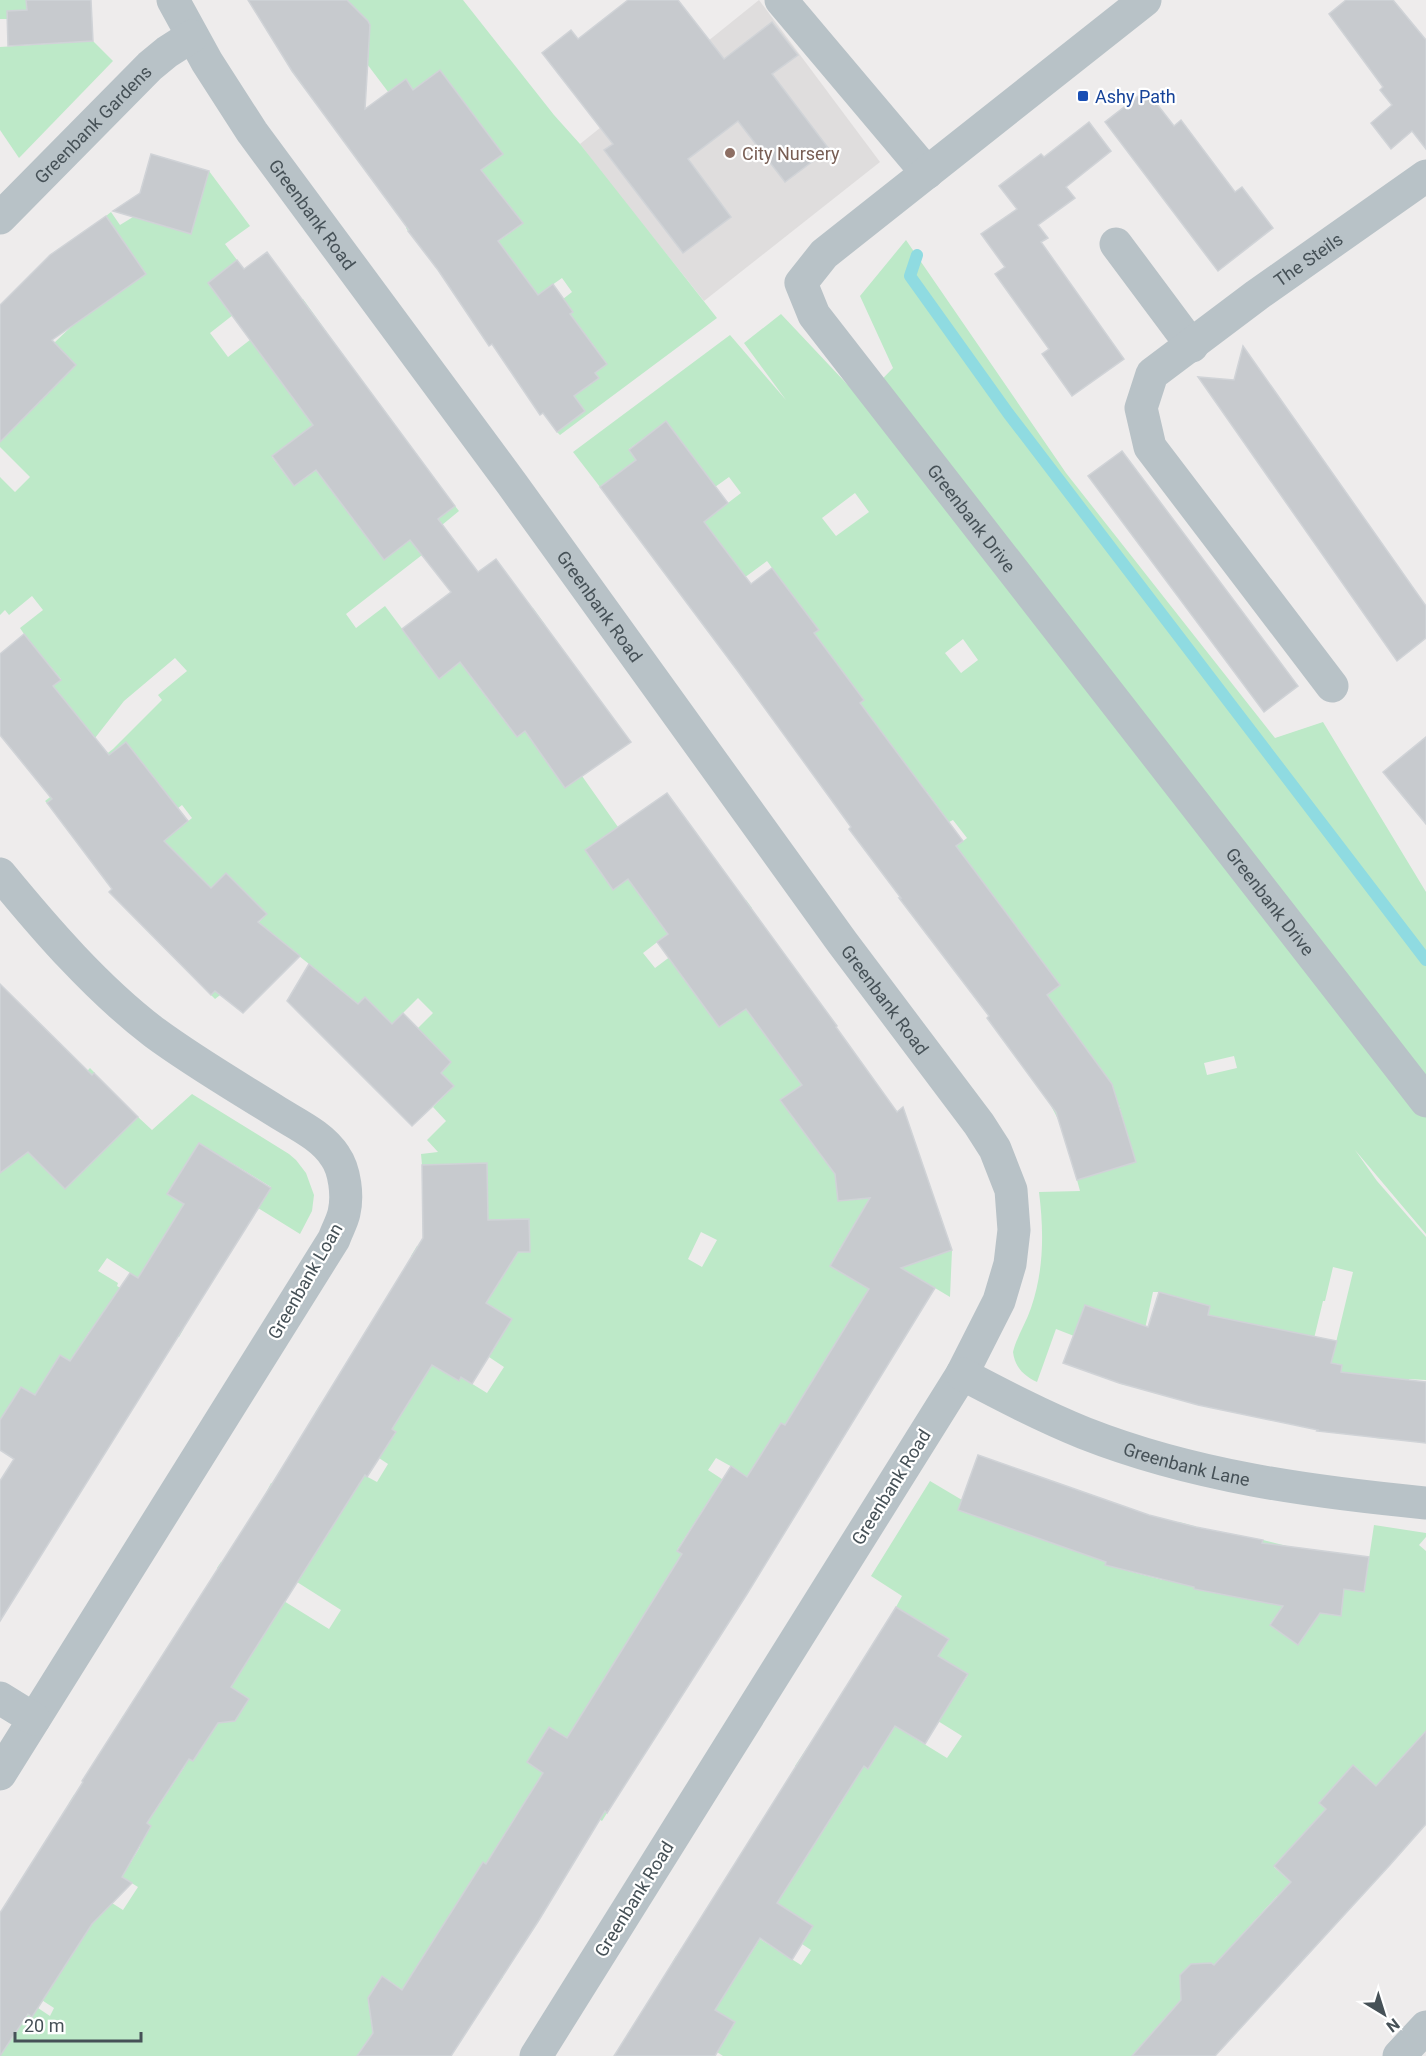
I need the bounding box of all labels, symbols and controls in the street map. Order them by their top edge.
street label: Greenbank Gardens [30,61,156,188]
place label: Ashy Path [1095,86,1176,107]
marker: Ashy Path [1076,89,1090,103]
place label: City Nursery [742,143,840,164]
marker: City Nursery [723,146,737,160]
street label: Greenbank Road [265,155,360,273]
street label: The Steils [1270,228,1346,290]
street label: Greenbank Drive [923,460,1021,576]
street label: Greenbank Road [553,546,647,666]
street label: Greenbank Drive [1222,843,1319,960]
street label: Greenbank Road [837,940,933,1059]
street label: Greenbank Loan [263,1219,347,1343]
street label: Greenbank Road [847,1425,935,1549]
street label: Greenbank Lane [1121,1438,1252,1490]
street label: Greenbank Road [590,1837,678,1961]
north arrow [1354,1984,1414,2044]
scale bar [15,2005,141,2043]
text: N [1383,2014,1403,2036]
text: 20 m [24,2015,64,2036]

